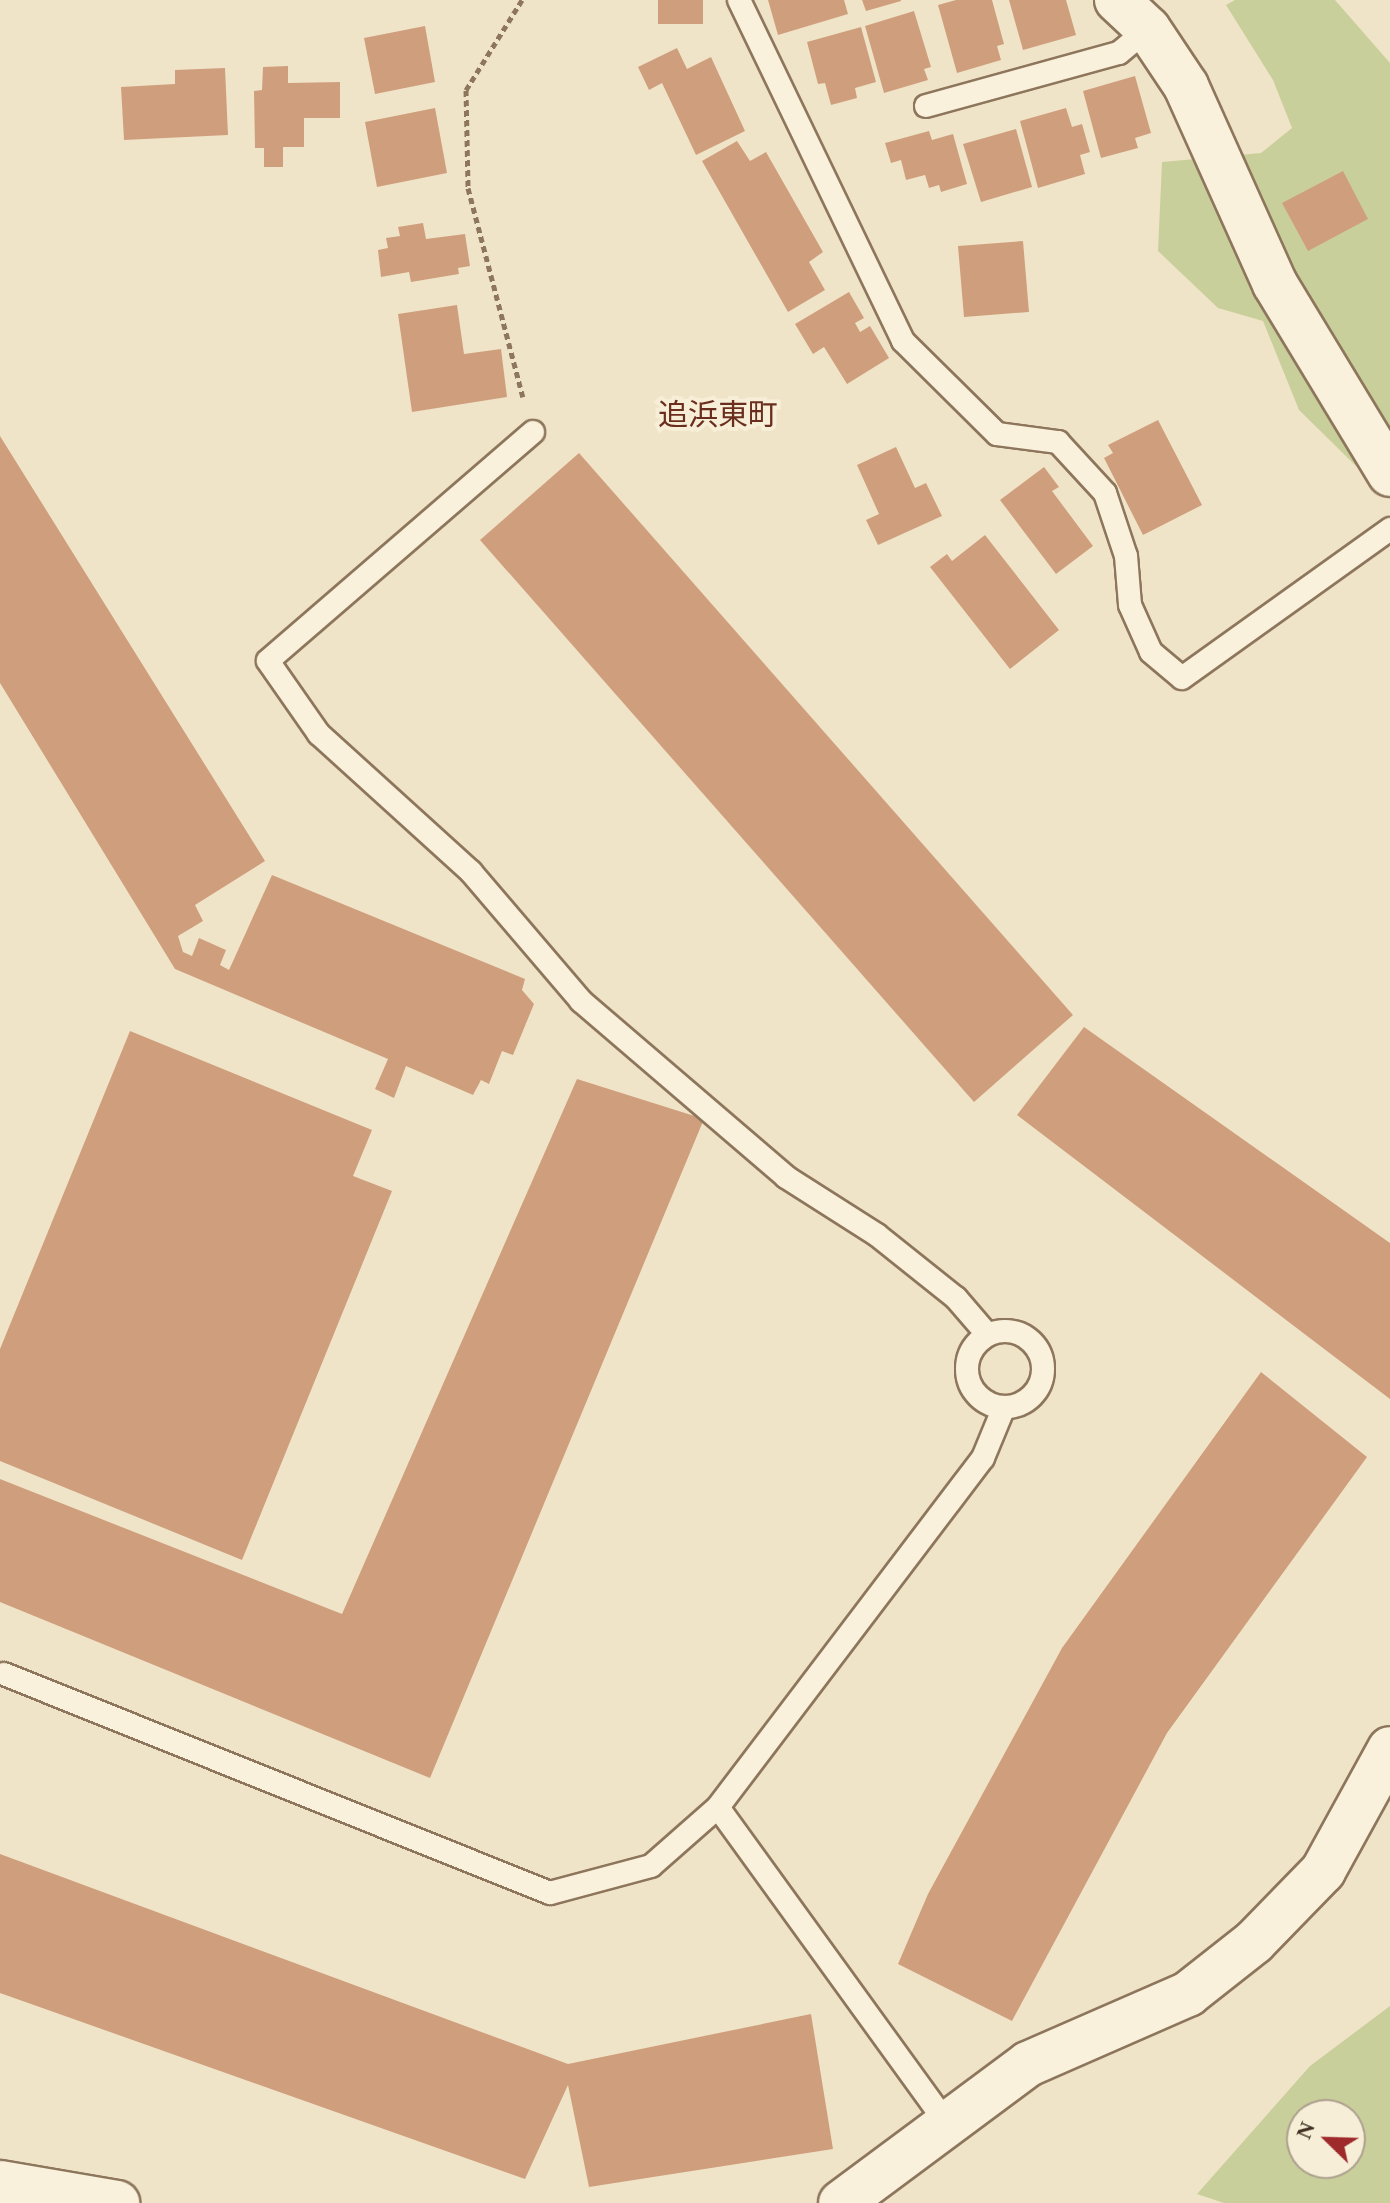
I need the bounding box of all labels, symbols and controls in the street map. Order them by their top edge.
district label: 追浜東町 [658,397,778,433]
north arrow [1286,2099,1366,2179]
text: N [1291,2118,1320,2142]

